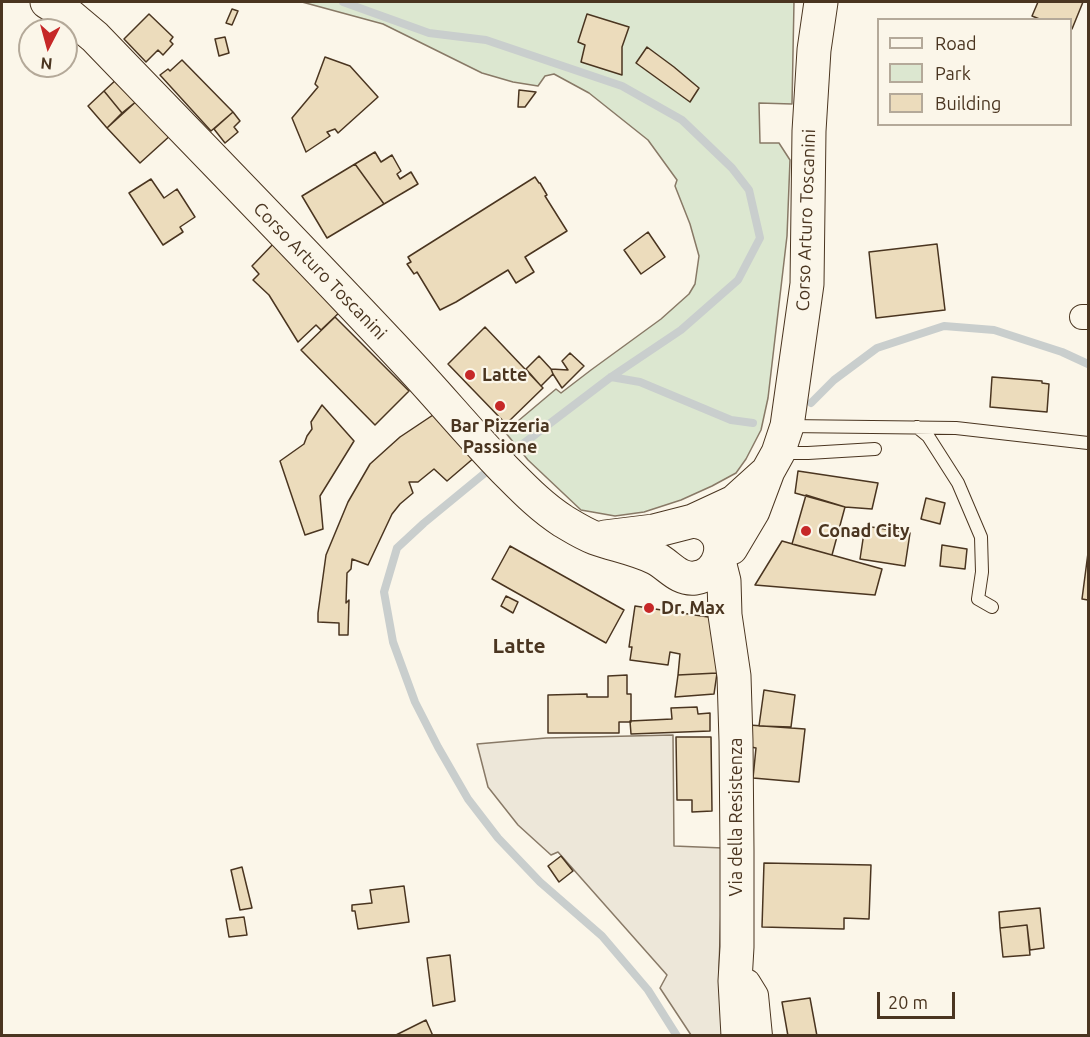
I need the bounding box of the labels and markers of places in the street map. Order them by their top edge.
place label: Latte [482,364,527,386]
marker: Latte [463,368,477,382]
marker: Bar Pizzeria Passione [493,399,507,413]
place label: Bar Pizzeria Passione [450,415,550,458]
place label: Conad City [818,520,909,542]
marker: Conad City [799,524,813,538]
place label: Dr. Max [661,597,725,619]
marker: Dr. Max [642,601,656,615]

